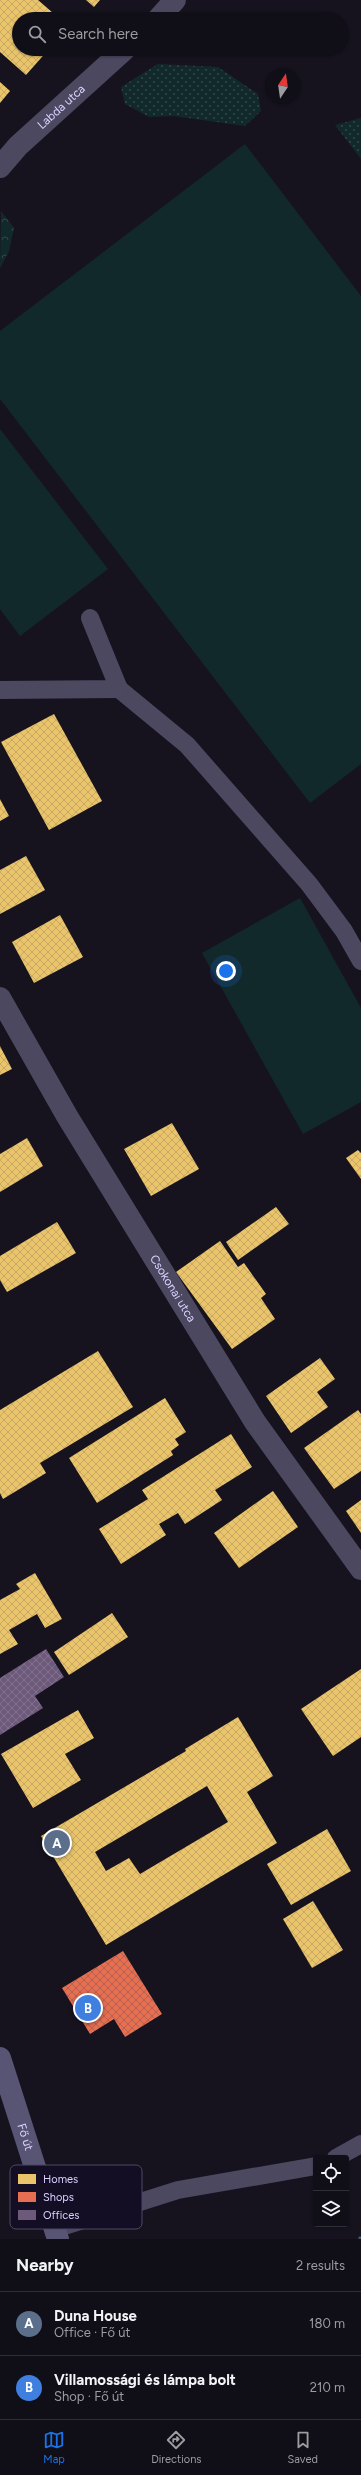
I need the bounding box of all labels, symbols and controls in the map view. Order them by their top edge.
search box [12,12,349,56]
icon: search [26,23,48,45]
text: Search here [58,25,138,43]
north arrow [265,68,301,104]
street label: Labda utca [35,82,88,132]
your location [216,961,236,981]
street label: Csokonai utca [147,1252,199,1325]
pin: A [44,1828,70,1858]
pin: B [75,1993,101,2023]
street label: Fő út [14,2122,36,2153]
map controls [313,2155,349,2227]
button: locate [313,2155,349,2191]
legend [10,2165,142,2229]
text: Homes [43,2173,78,2186]
text: Shops [43,2191,74,2204]
button: layers [313,2191,349,2227]
text: Offices [43,2209,79,2222]
text: Nearby [16,2255,74,2275]
text: 2 results [296,2258,345,2273]
text: Duna House [54,2307,137,2325]
text: A [24,2316,34,2331]
text: 180 m [309,2316,345,2331]
text: Office · Fő út [54,2325,130,2340]
text: Villamossági és lámpa bolt [54,2371,236,2389]
text: B [25,2380,33,2395]
text: 210 m [310,2380,345,2395]
text: Shop · Fő út [54,2389,124,2404]
tab: Map [43,2429,65,2466]
tab: Directions [151,2429,201,2466]
tab: Saved [288,2429,318,2466]

